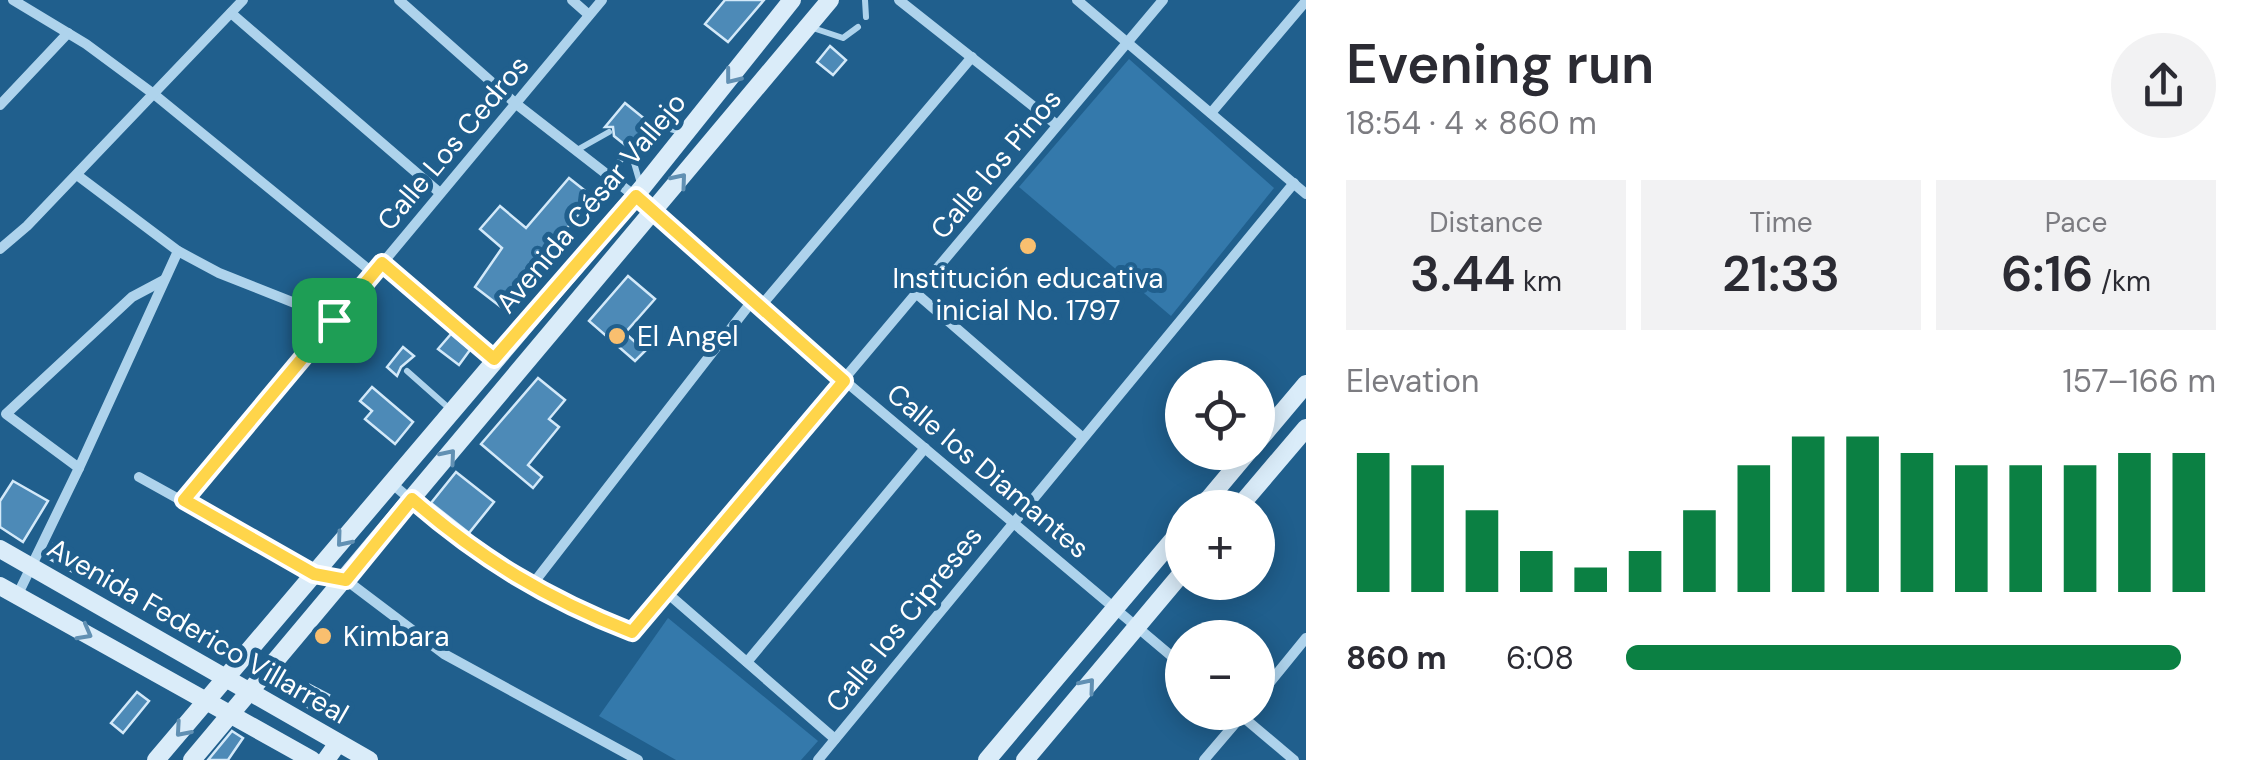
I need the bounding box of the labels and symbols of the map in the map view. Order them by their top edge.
street label: Calle Los Cedros [369,48,537,238]
one-way arrow [727,66,744,84]
street label: Calle los Pinos [922,81,1070,247]
street label: Avenida César Vallejo [488,85,694,321]
one-way arrow [668,173,686,192]
marker: Institución educativa inicial No. 1797 [1017,235,1039,257]
place label: Institución educativa inicial No. 1797 [893,260,1164,329]
pin [292,278,377,363]
place label: El Angel [637,318,738,355]
marker: El Angel [606,325,628,347]
street label: Calle los Diamantes [879,375,1097,567]
one-way arrow [437,449,455,468]
street label: Calle los Cipreses [817,518,991,720]
one-way arrow [337,528,355,546]
street label: Avenida Federico Villarreal [41,530,355,732]
place label: Kimbara [343,618,449,655]
one-way arrow [75,621,93,641]
marker: Kimbara [312,625,334,647]
one-way arrow [1076,679,1094,697]
one-way arrow [176,719,194,737]

